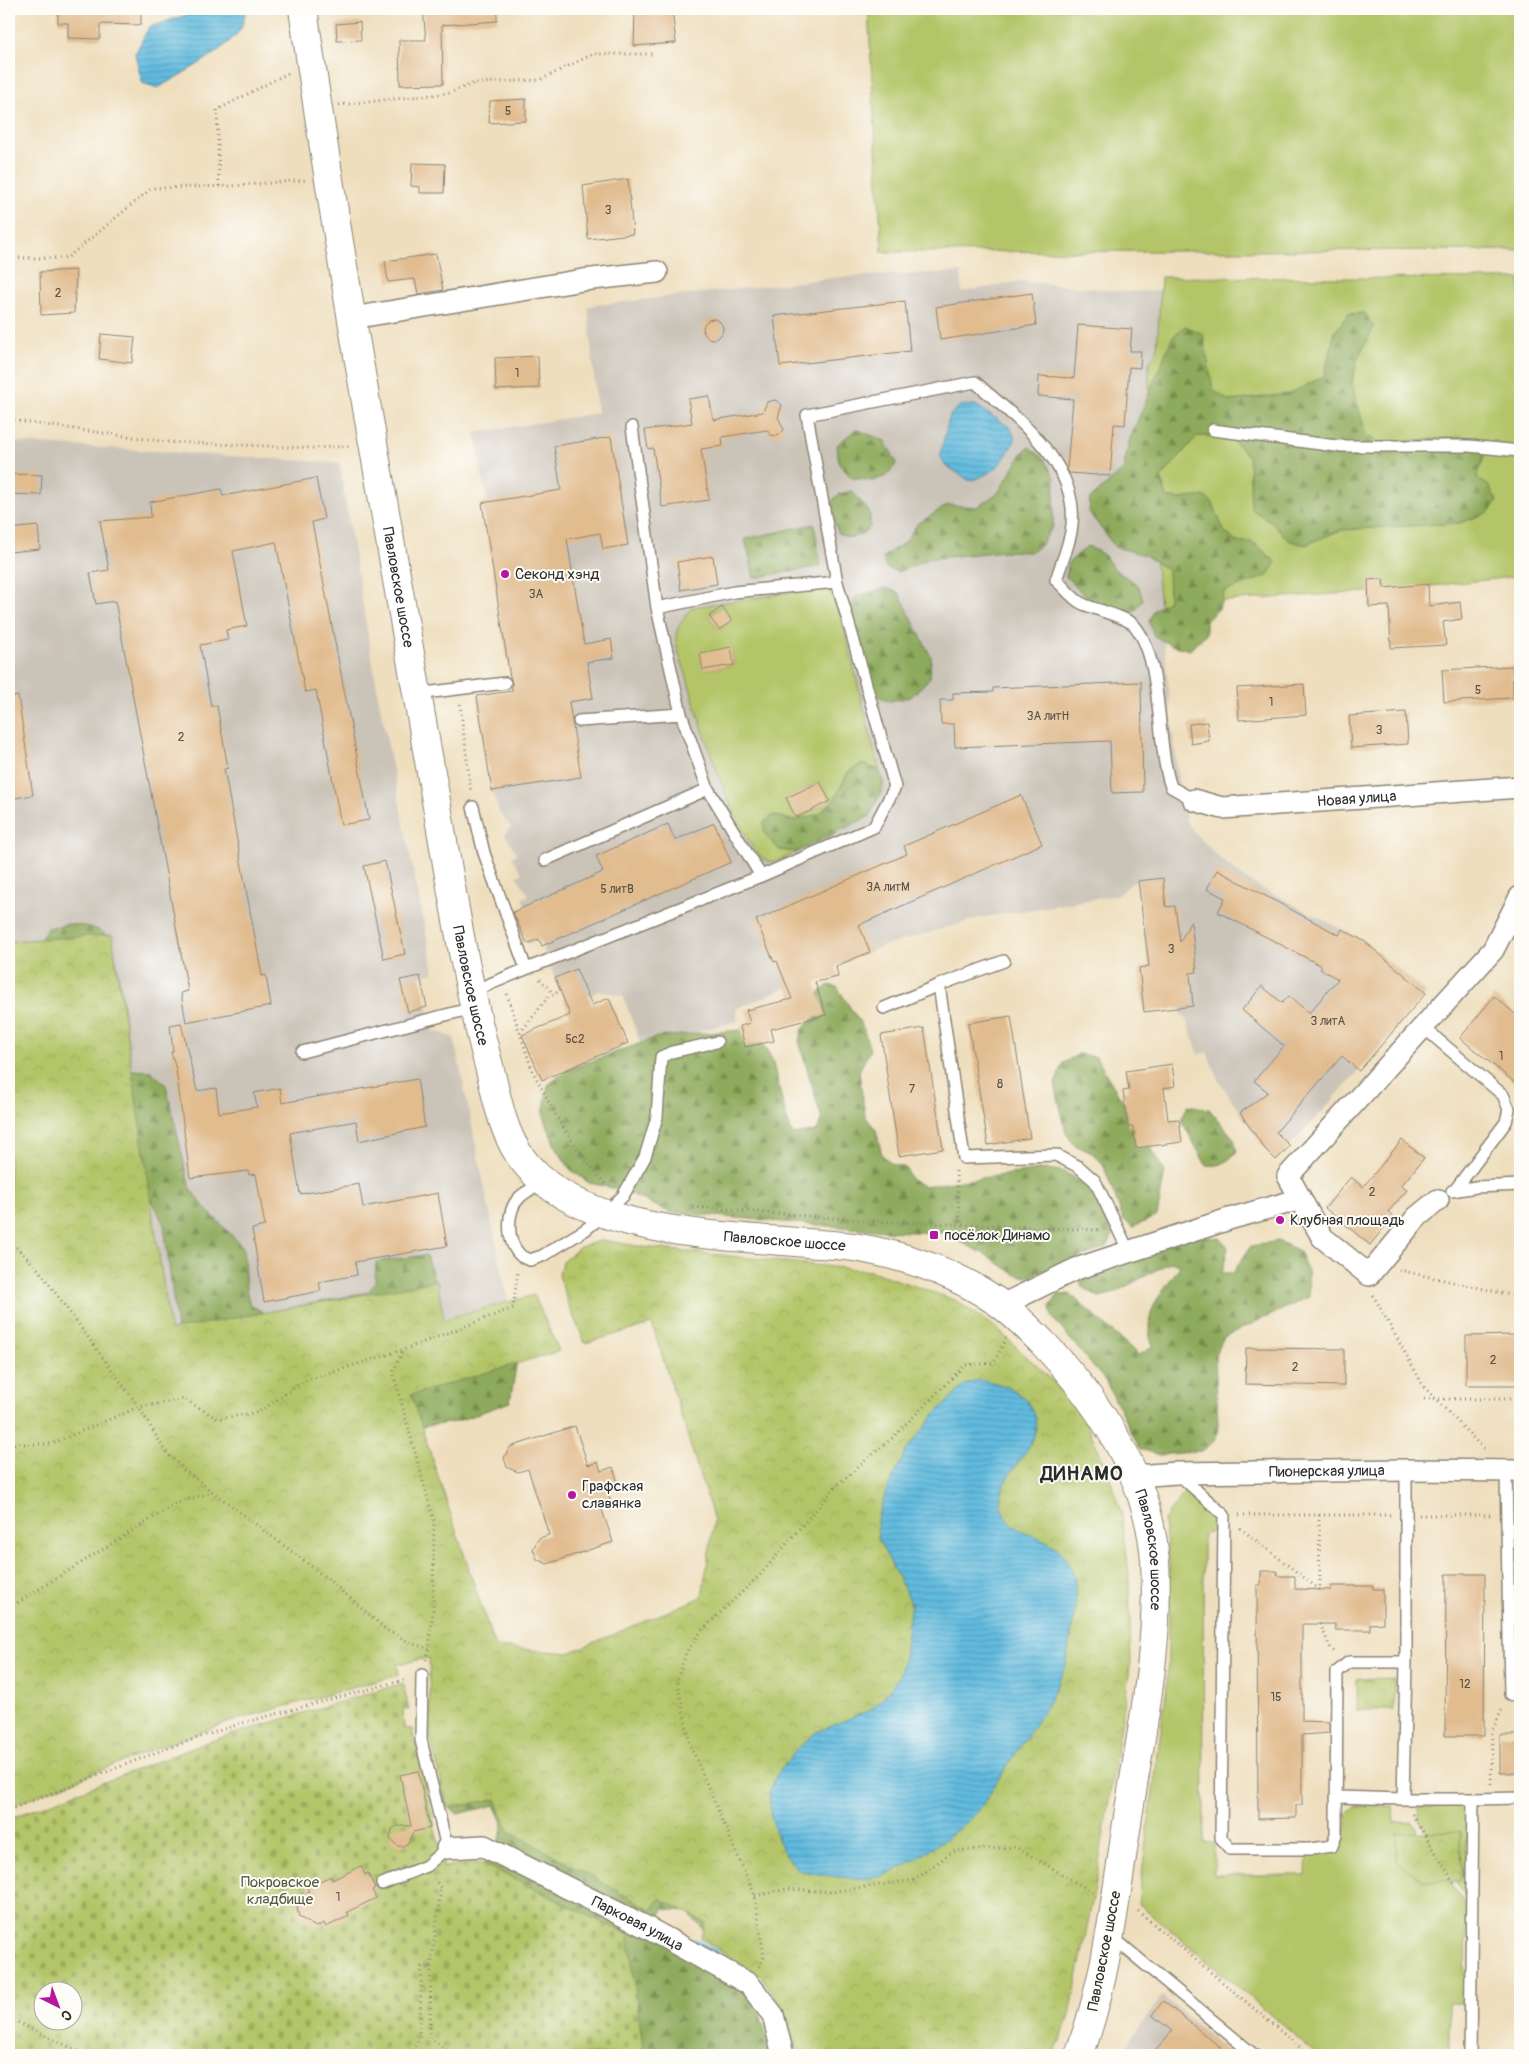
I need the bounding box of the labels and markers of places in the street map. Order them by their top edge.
place label: Секонд хэнд [515,565,599,584]
marker: Секонд хэнд [499,568,511,580]
place label: Клубная площадь [1290,1211,1405,1230]
marker: Клубная площадь [1274,1214,1286,1226]
place label: посёлок Динамо [944,1226,1050,1245]
marker: посёлок Динамо [928,1229,940,1241]
place label: Графская славянка [582,1477,643,1513]
marker: Графская славянка [566,1489,578,1501]

